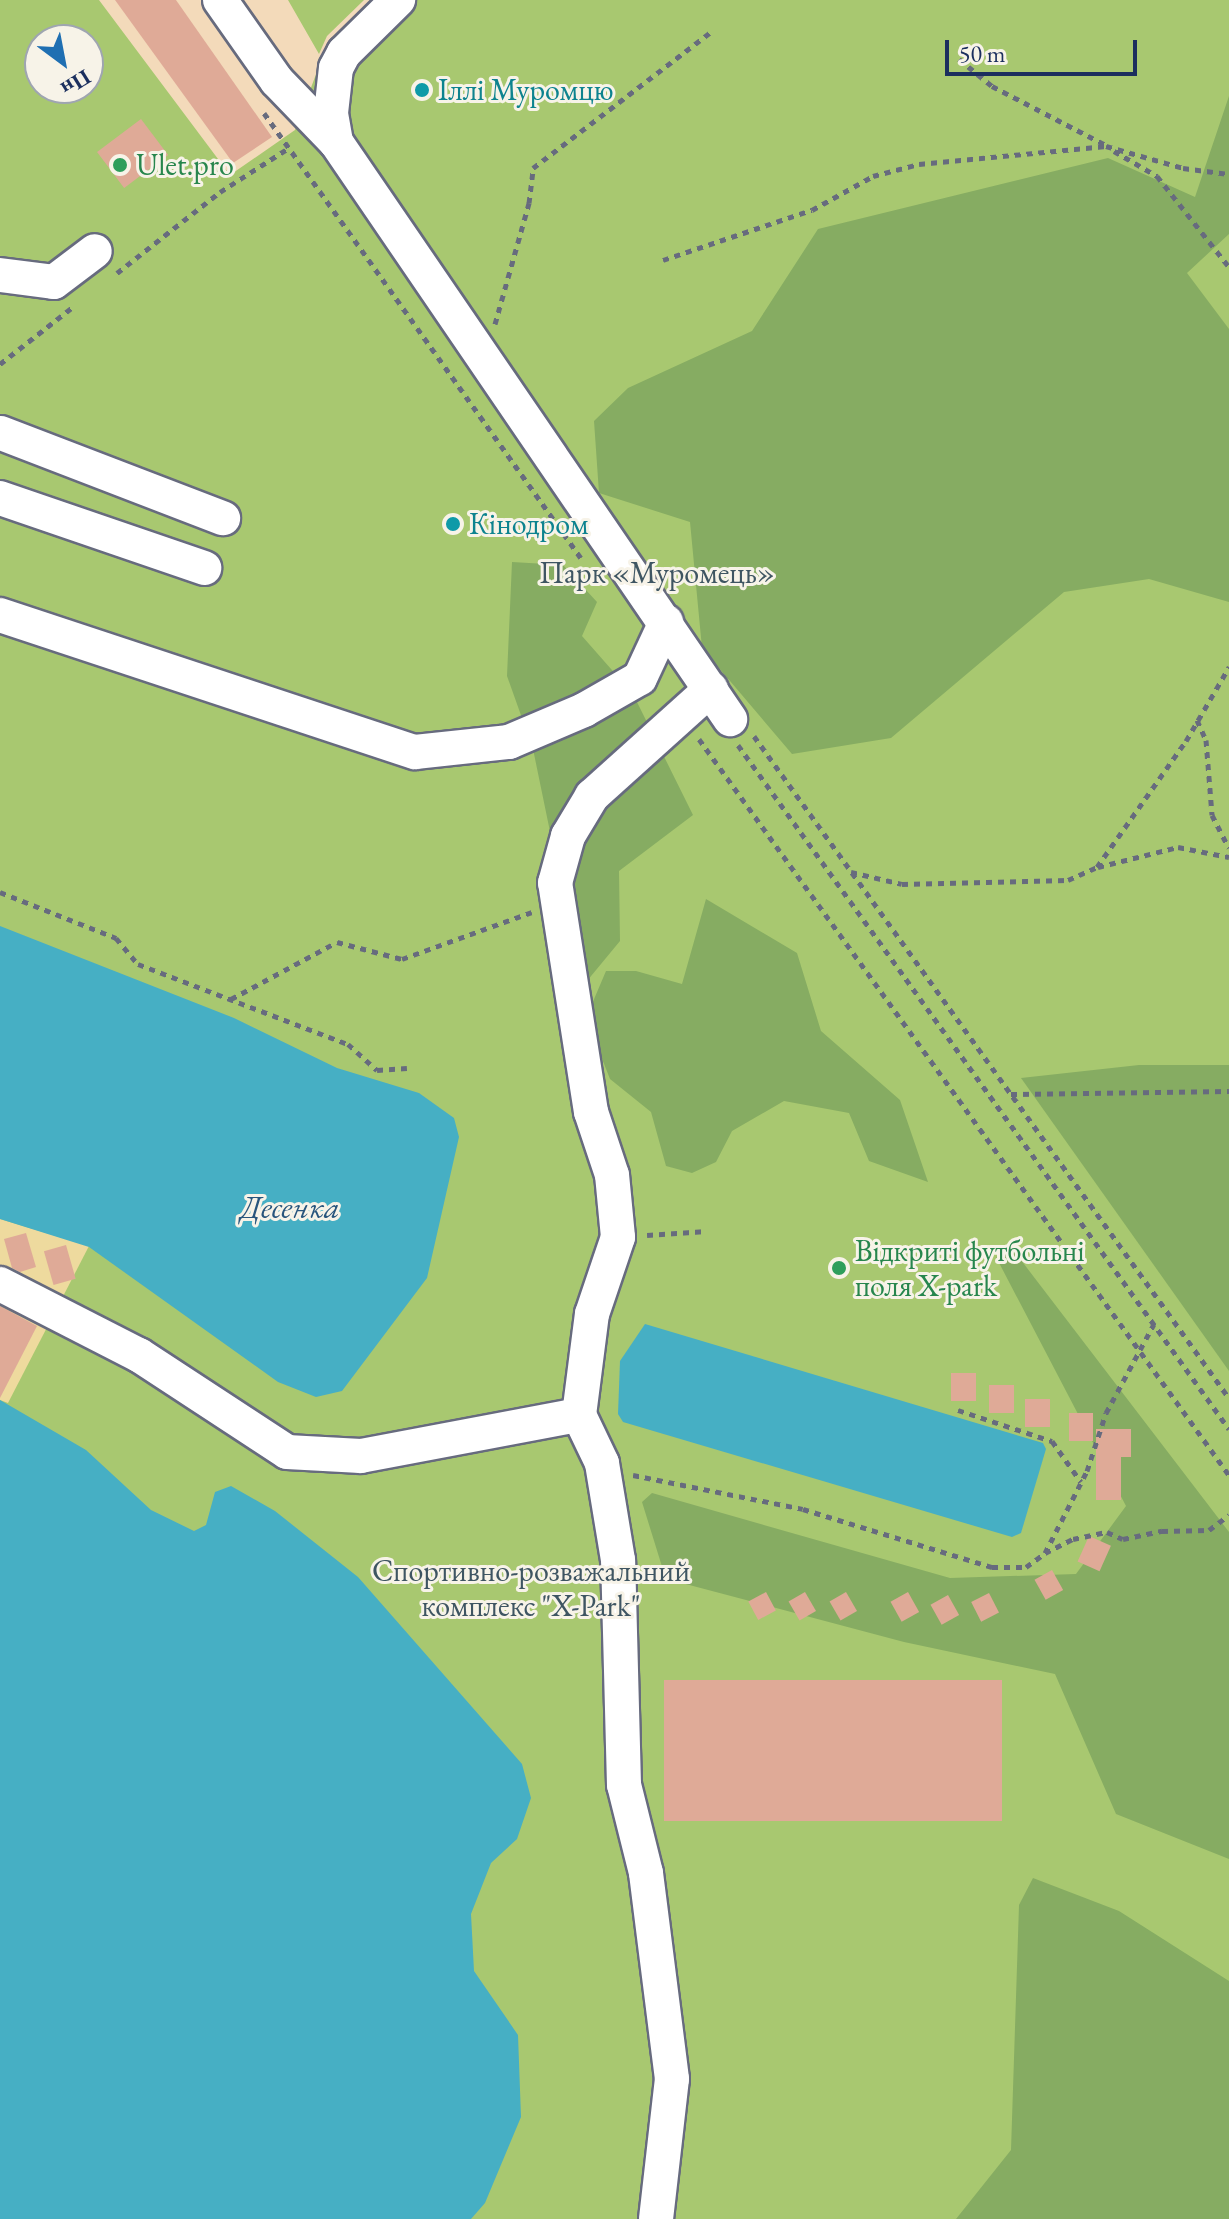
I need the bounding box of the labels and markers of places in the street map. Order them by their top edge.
place label: Іллі Муромцю [438,72,613,108]
marker: Іллі Муромцю [413,81,431,99]
place label: Ulet.pro [136,147,234,183]
marker: Ulet.pro [111,156,129,174]
place label: Кінодром [469,506,588,542]
marker: Кінодром [444,515,462,533]
place label: Відкриті футбольні поля X-park [855,1233,1085,1304]
marker: Відкриті футбольні поля X-park [830,1259,848,1277]

